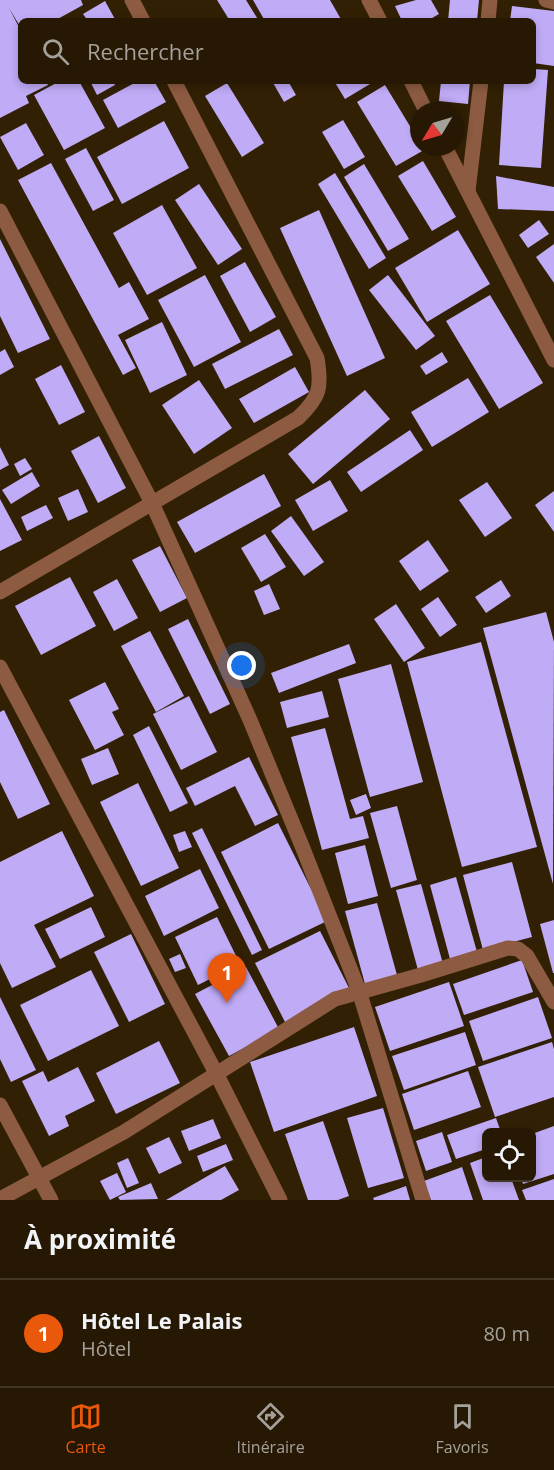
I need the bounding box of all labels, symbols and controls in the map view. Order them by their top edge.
search box [18,18,536,84]
icon: search [39,35,72,68]
text: Rechercher [87,36,204,66]
north arrow [410,102,464,156]
your location [227,651,256,680]
pin: 1 [208,954,246,1003]
map controls [482,1128,536,1182]
button: locate [482,1128,536,1182]
text: À proximité [24,1221,176,1257]
text: Hôtel Le Palais [81,1305,242,1335]
text: 1 [38,1320,49,1347]
text: 80 m [483,1320,530,1347]
text: Hôtel [81,1335,131,1362]
tab: Carte [65,1400,106,1458]
tab: Itinéraire [237,1400,305,1458]
tab: Favoris [436,1400,489,1458]

